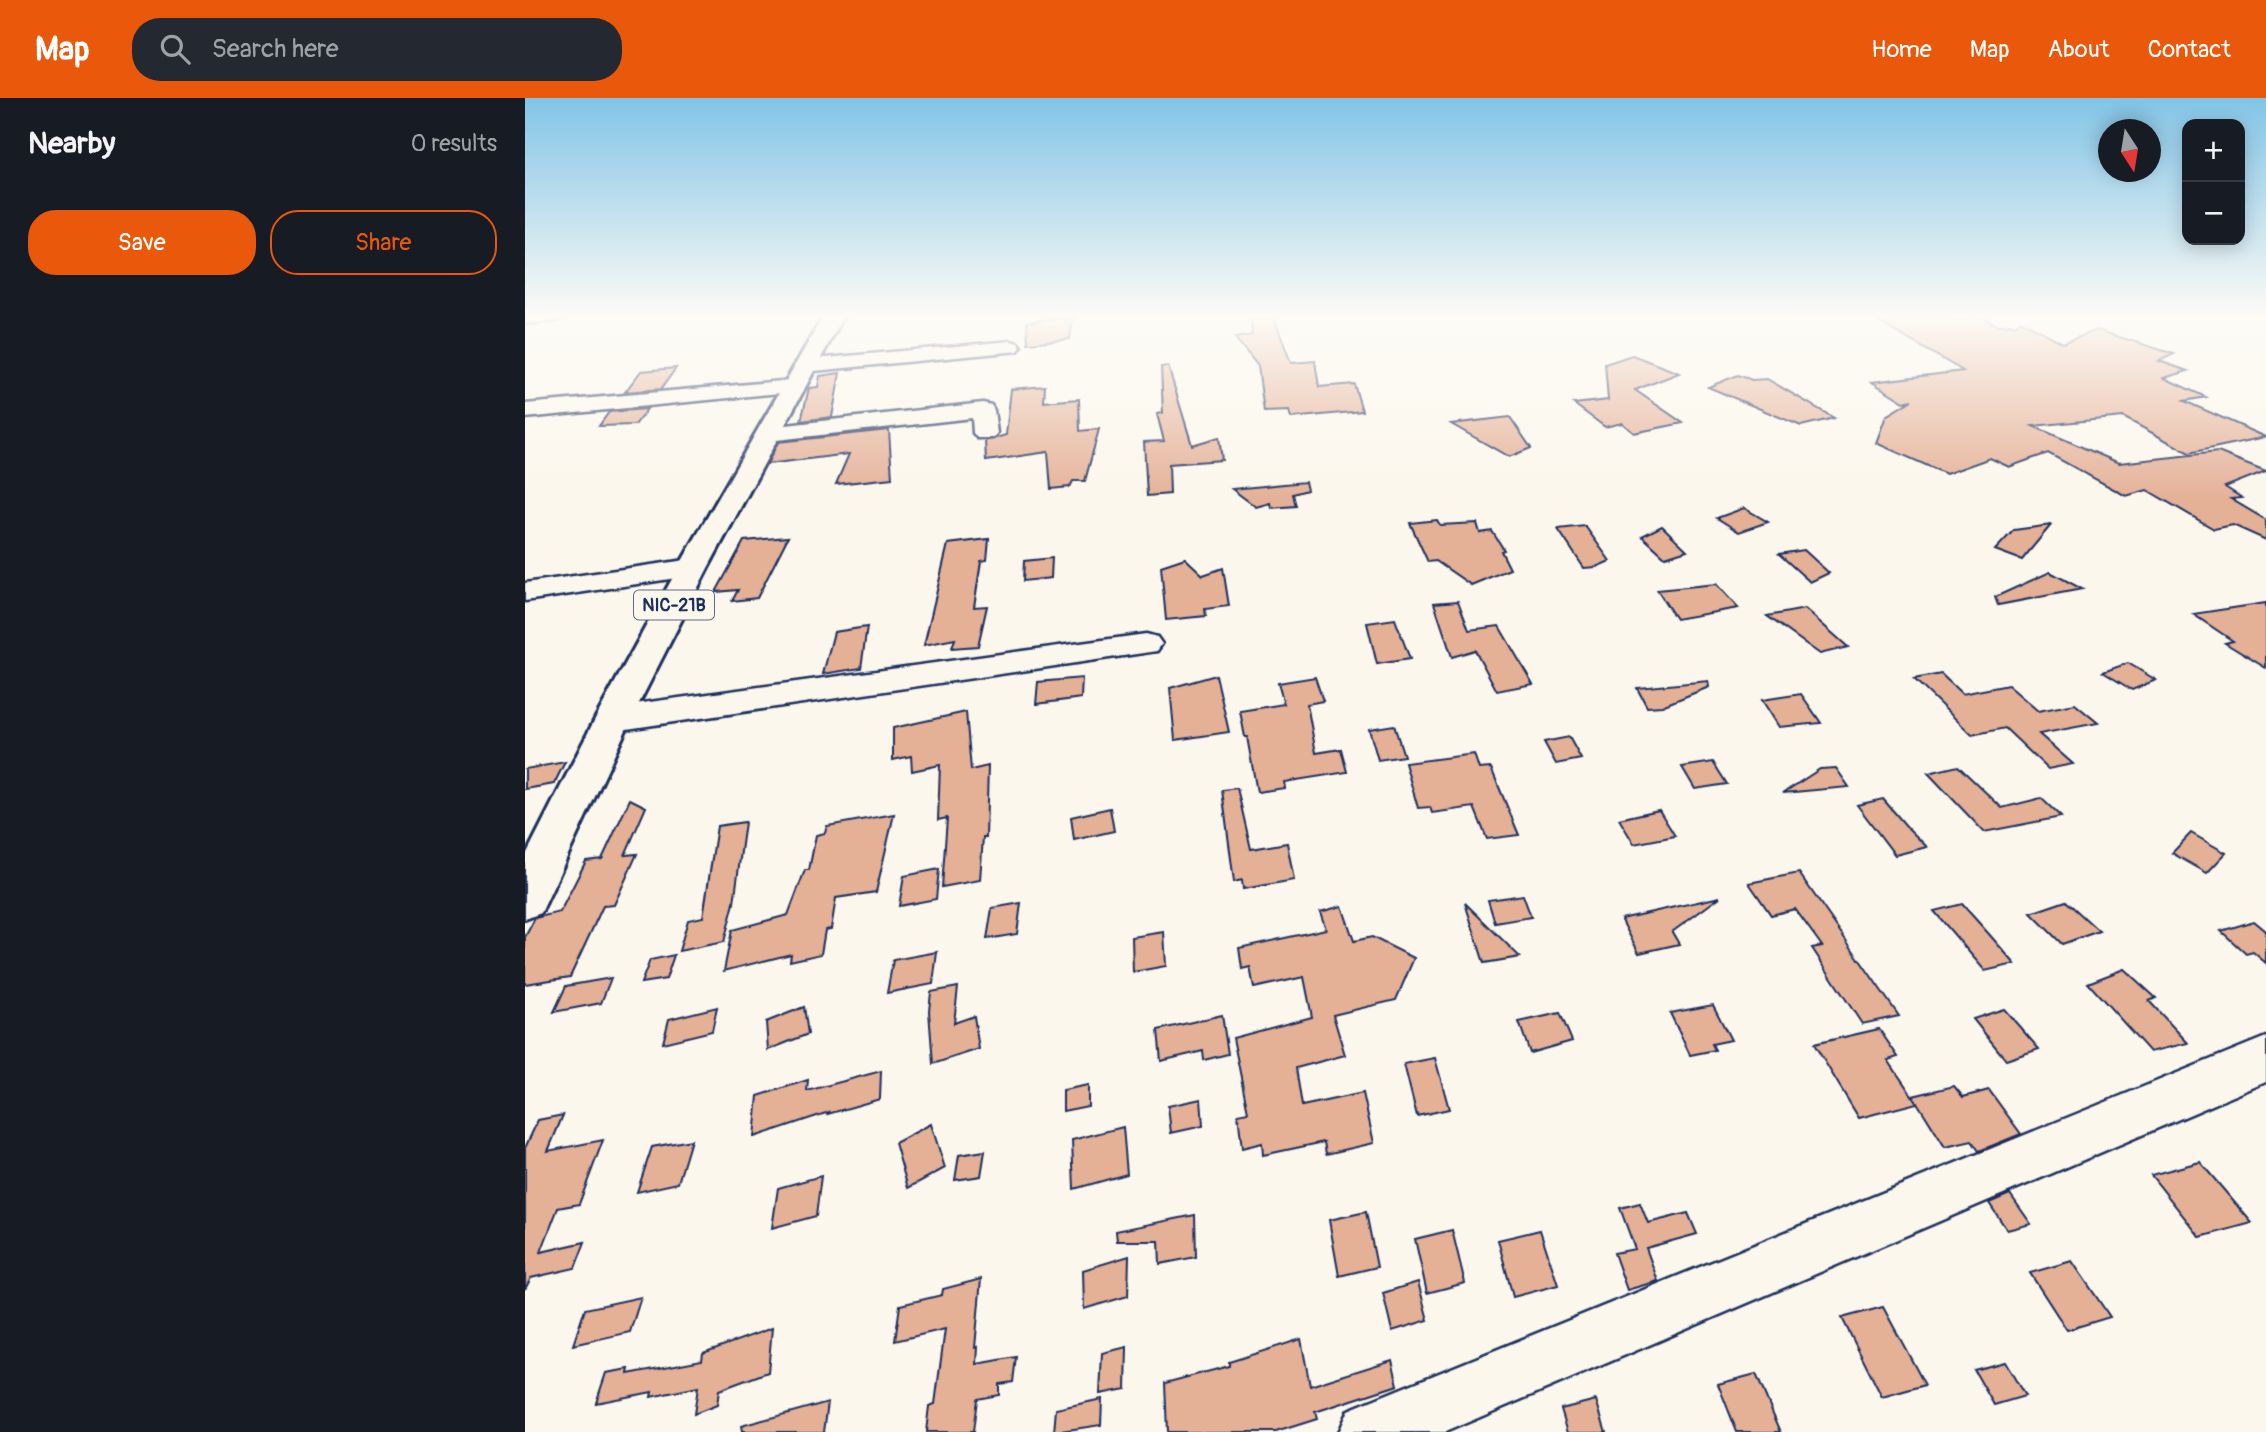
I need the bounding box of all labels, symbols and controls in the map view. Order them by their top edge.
search box [132,18,622,81]
text: Map [35,29,90,70]
icon: search [156,30,194,68]
text: Search here [212,33,339,65]
text: Home [1871,35,1932,64]
text: Map [1970,35,2010,64]
text: About [2048,35,2110,64]
text: Contact [2148,35,2231,64]
north arrow [2098,119,2161,182]
map controls [2182,119,2245,245]
button: + [2182,119,2245,182]
text: Nearby [28,125,115,162]
text: 0 results [411,129,497,158]
button: − [2182,182,2245,245]
button: Save [28,210,256,275]
button: Share [270,210,497,275]
road number: NIC-21B [634,590,714,620]

